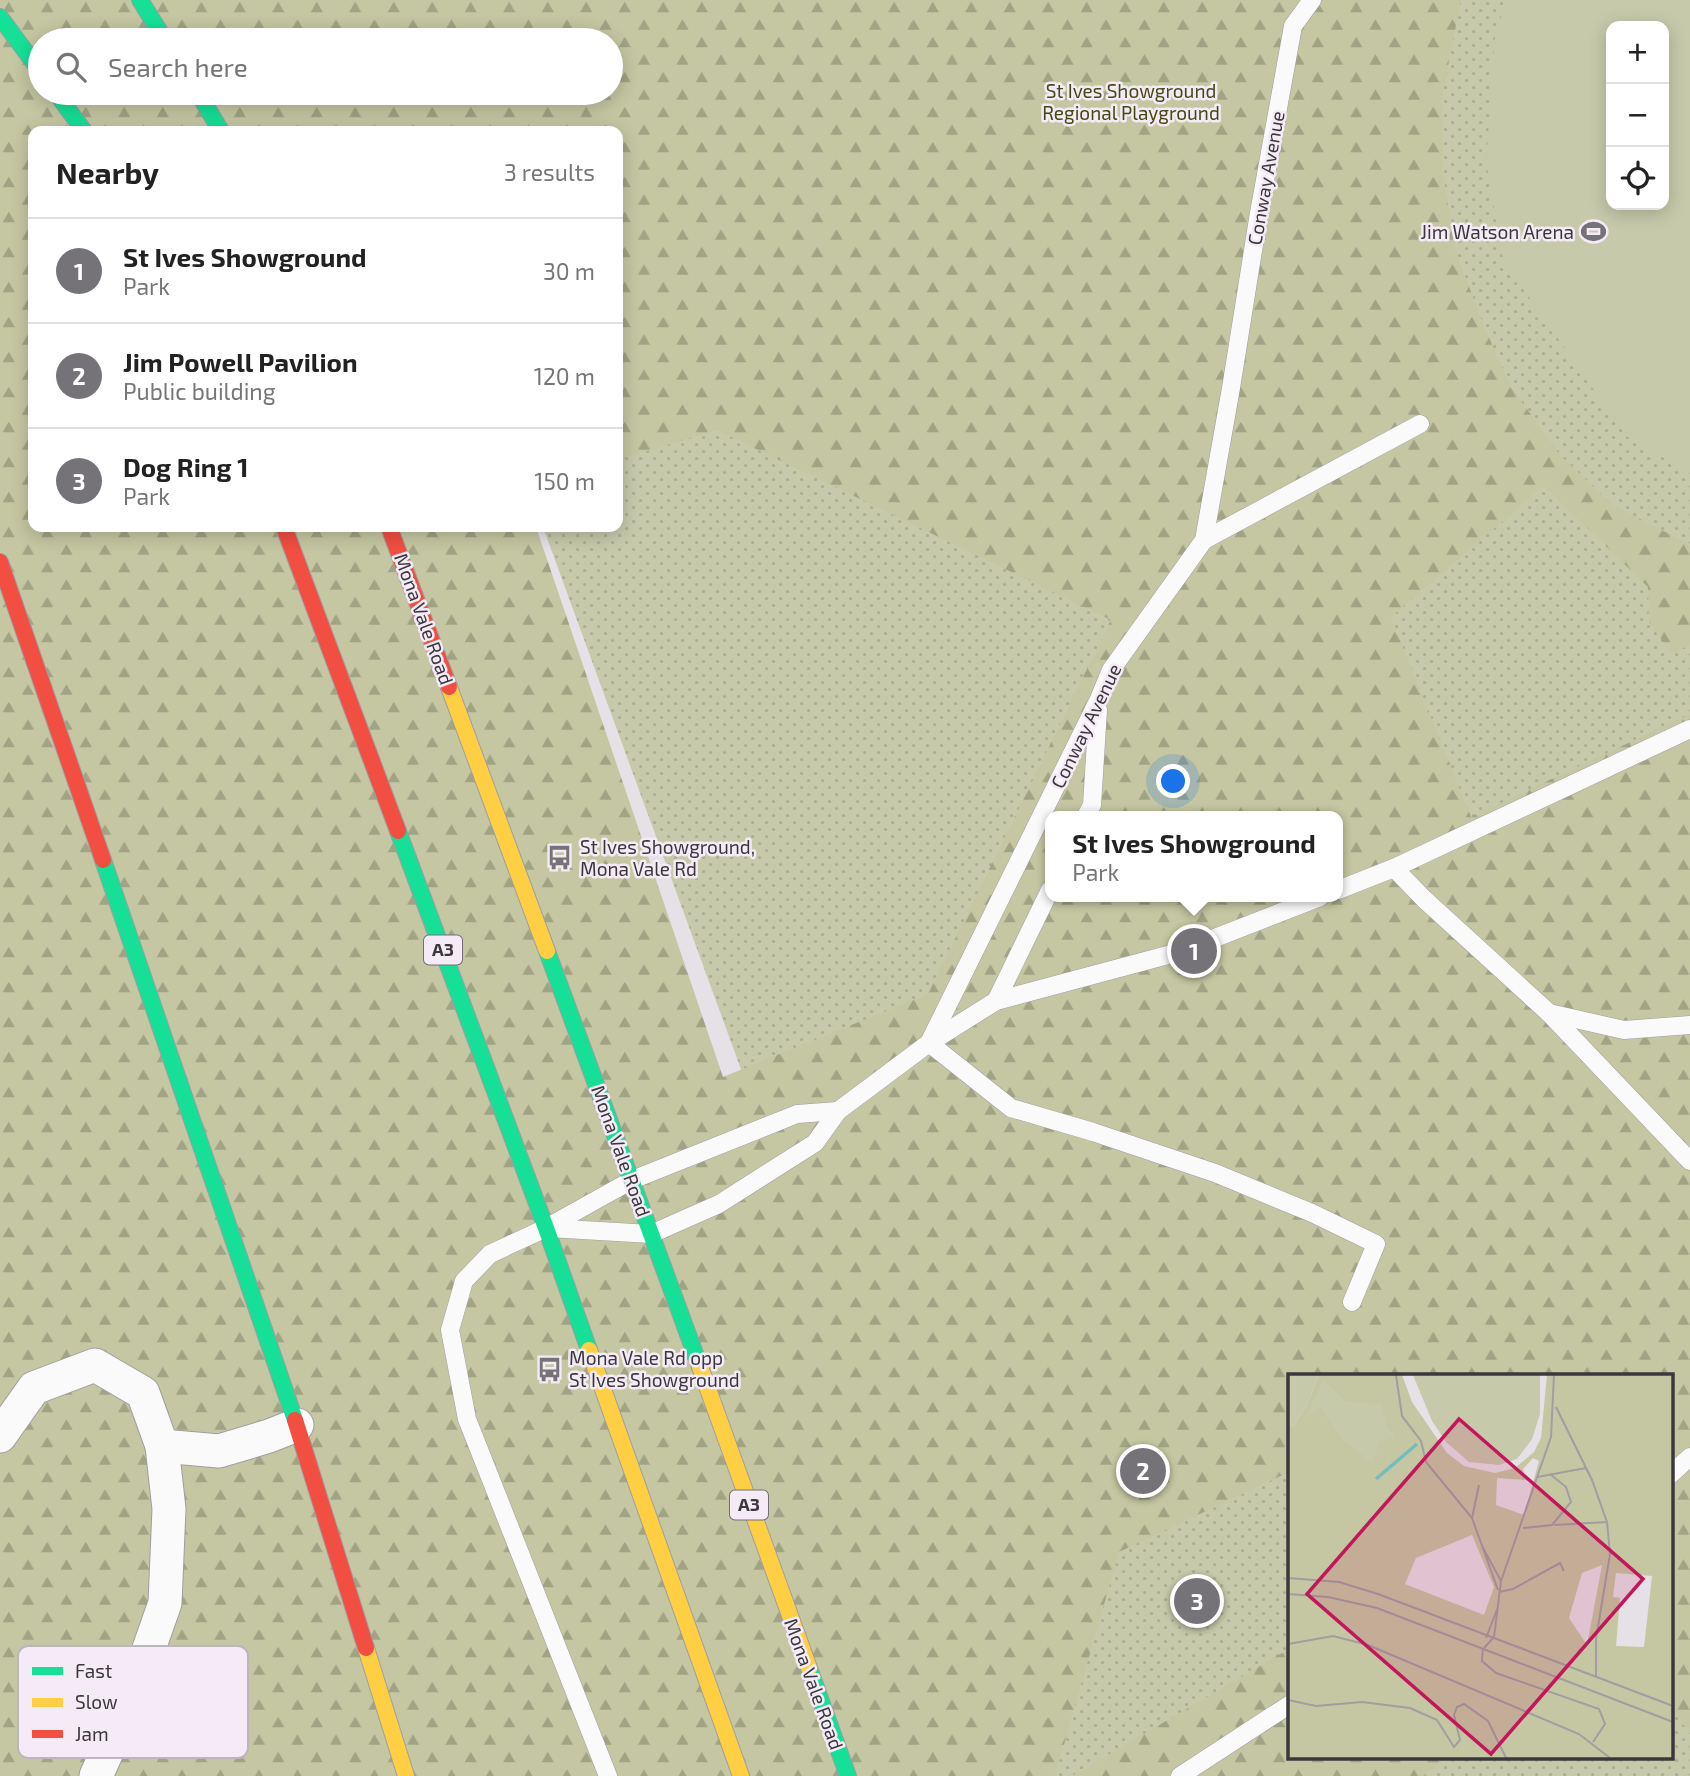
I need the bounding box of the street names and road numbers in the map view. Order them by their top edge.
street label: Conway Avenue [1242,109,1289,247]
street label: Mona Vale Road [390,550,459,688]
street label: Conway Avenue [1045,660,1126,792]
road number: A3 [424,936,462,965]
street label: Mona Vale Road [587,1082,656,1220]
road number: A3 [730,1490,768,1520]
street label: Mona Vale Road [780,1615,849,1753]

